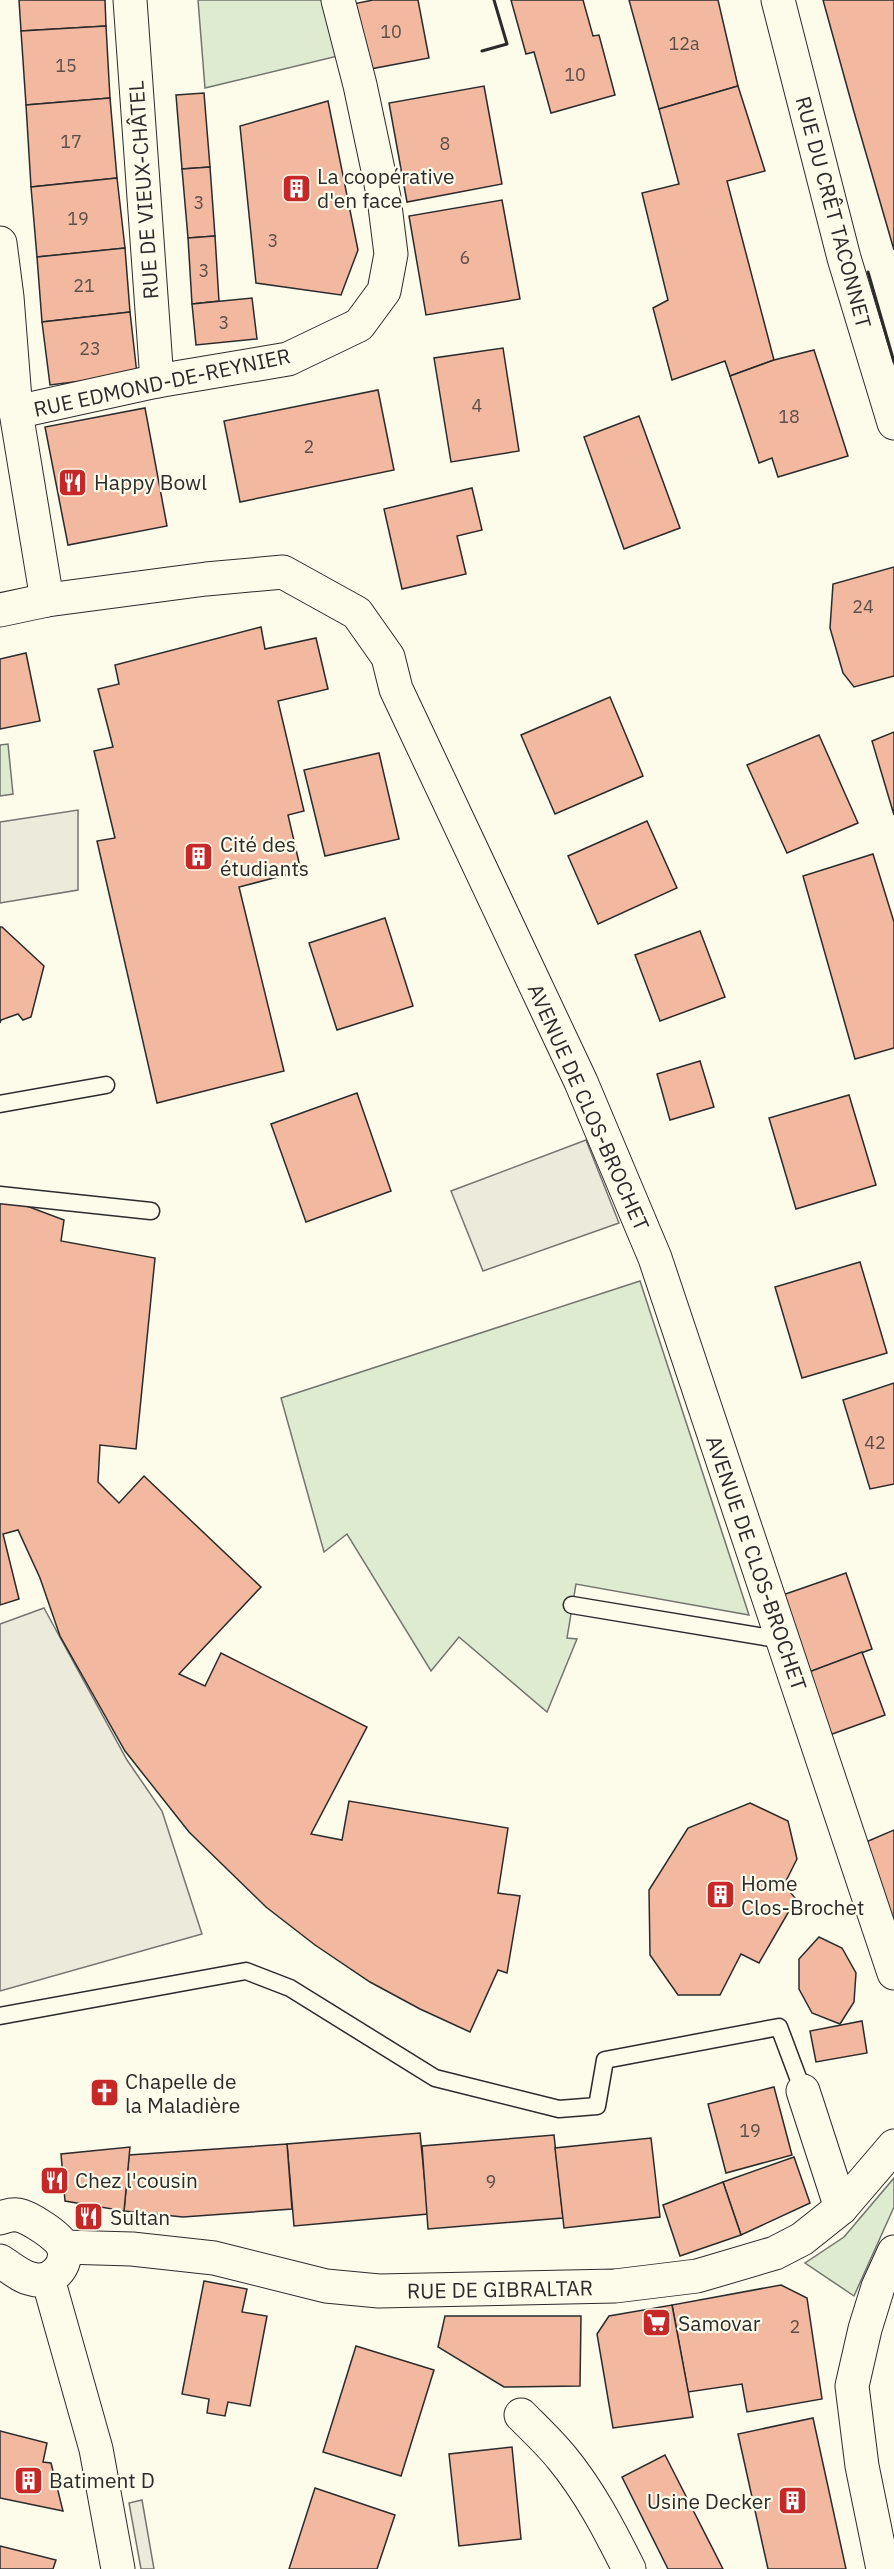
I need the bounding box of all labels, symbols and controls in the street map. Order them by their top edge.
house number: 10 [380,20,402,43]
house number: 12a [668,32,700,55]
house number: 15 [55,54,77,77]
house number: 10 [564,63,586,86]
street label: RUE DE VIEUX-CHÂTEL [121,80,165,300]
street label: RUE DU CRÊT TACONNET [790,93,878,331]
house number: 17 [60,130,82,153]
house number: 8 [440,132,450,155]
place label: La coopérative d'en face [317,162,455,214]
building icon: La coopérative d'en face [280,172,312,204]
house number: 3 [194,191,204,214]
house number: 19 [67,207,89,230]
house number: 3 [268,229,278,252]
house number: 6 [460,246,470,269]
house number: 3 [199,259,209,282]
house number: 21 [73,274,95,297]
house number: 3 [219,311,229,334]
house number: 23 [79,337,101,360]
street label: RUE EDMOND-DE-REYNIER [31,341,293,423]
house number: 4 [472,394,483,417]
house number: 18 [778,405,800,428]
house number: 2 [304,435,314,458]
restaurant icon: Happy Bowl [57,466,89,498]
place label: Happy Bowl [94,468,207,496]
house number: 24 [852,595,874,618]
place label: Cité des étudiants [220,830,309,882]
building icon: Cité des étudiants [183,840,215,872]
street label: AVENUE DE CLOS-BROCHET [522,979,656,1235]
house number: 42 [864,1431,886,1454]
street label: AVENUE DE CLOS-BROCHET [700,1432,814,1694]
place label: Home Clos-Brochet [741,1869,864,1921]
building icon: Home Clos-Brochet [704,1879,736,1911]
place label: Chapelle de la Maladière [125,2067,240,2119]
church icon: Chapelle de la Maladière [88,2077,120,2109]
house number: 19 [739,2119,761,2142]
restaurant icon: Chez l'cousin [38,2164,70,2196]
place label: Chez l'cousin [75,2166,198,2194]
house number: 9 [486,2170,496,2193]
restaurant icon: Sultan [73,2201,105,2233]
place label: Sultan [110,2203,170,2231]
street label: RUE DE GIBRALTAR [407,2273,593,2305]
supermarket icon: Samovar [641,2307,673,2339]
place label: Samovar [678,2309,761,2337]
house number: 2 [790,2315,800,2338]
building icon: Batiment D [12,2464,44,2496]
place label: Batiment D [49,2466,155,2494]
building icon: Usine Decker [776,2485,808,2517]
place label: Usine Decker [647,2487,771,2515]

